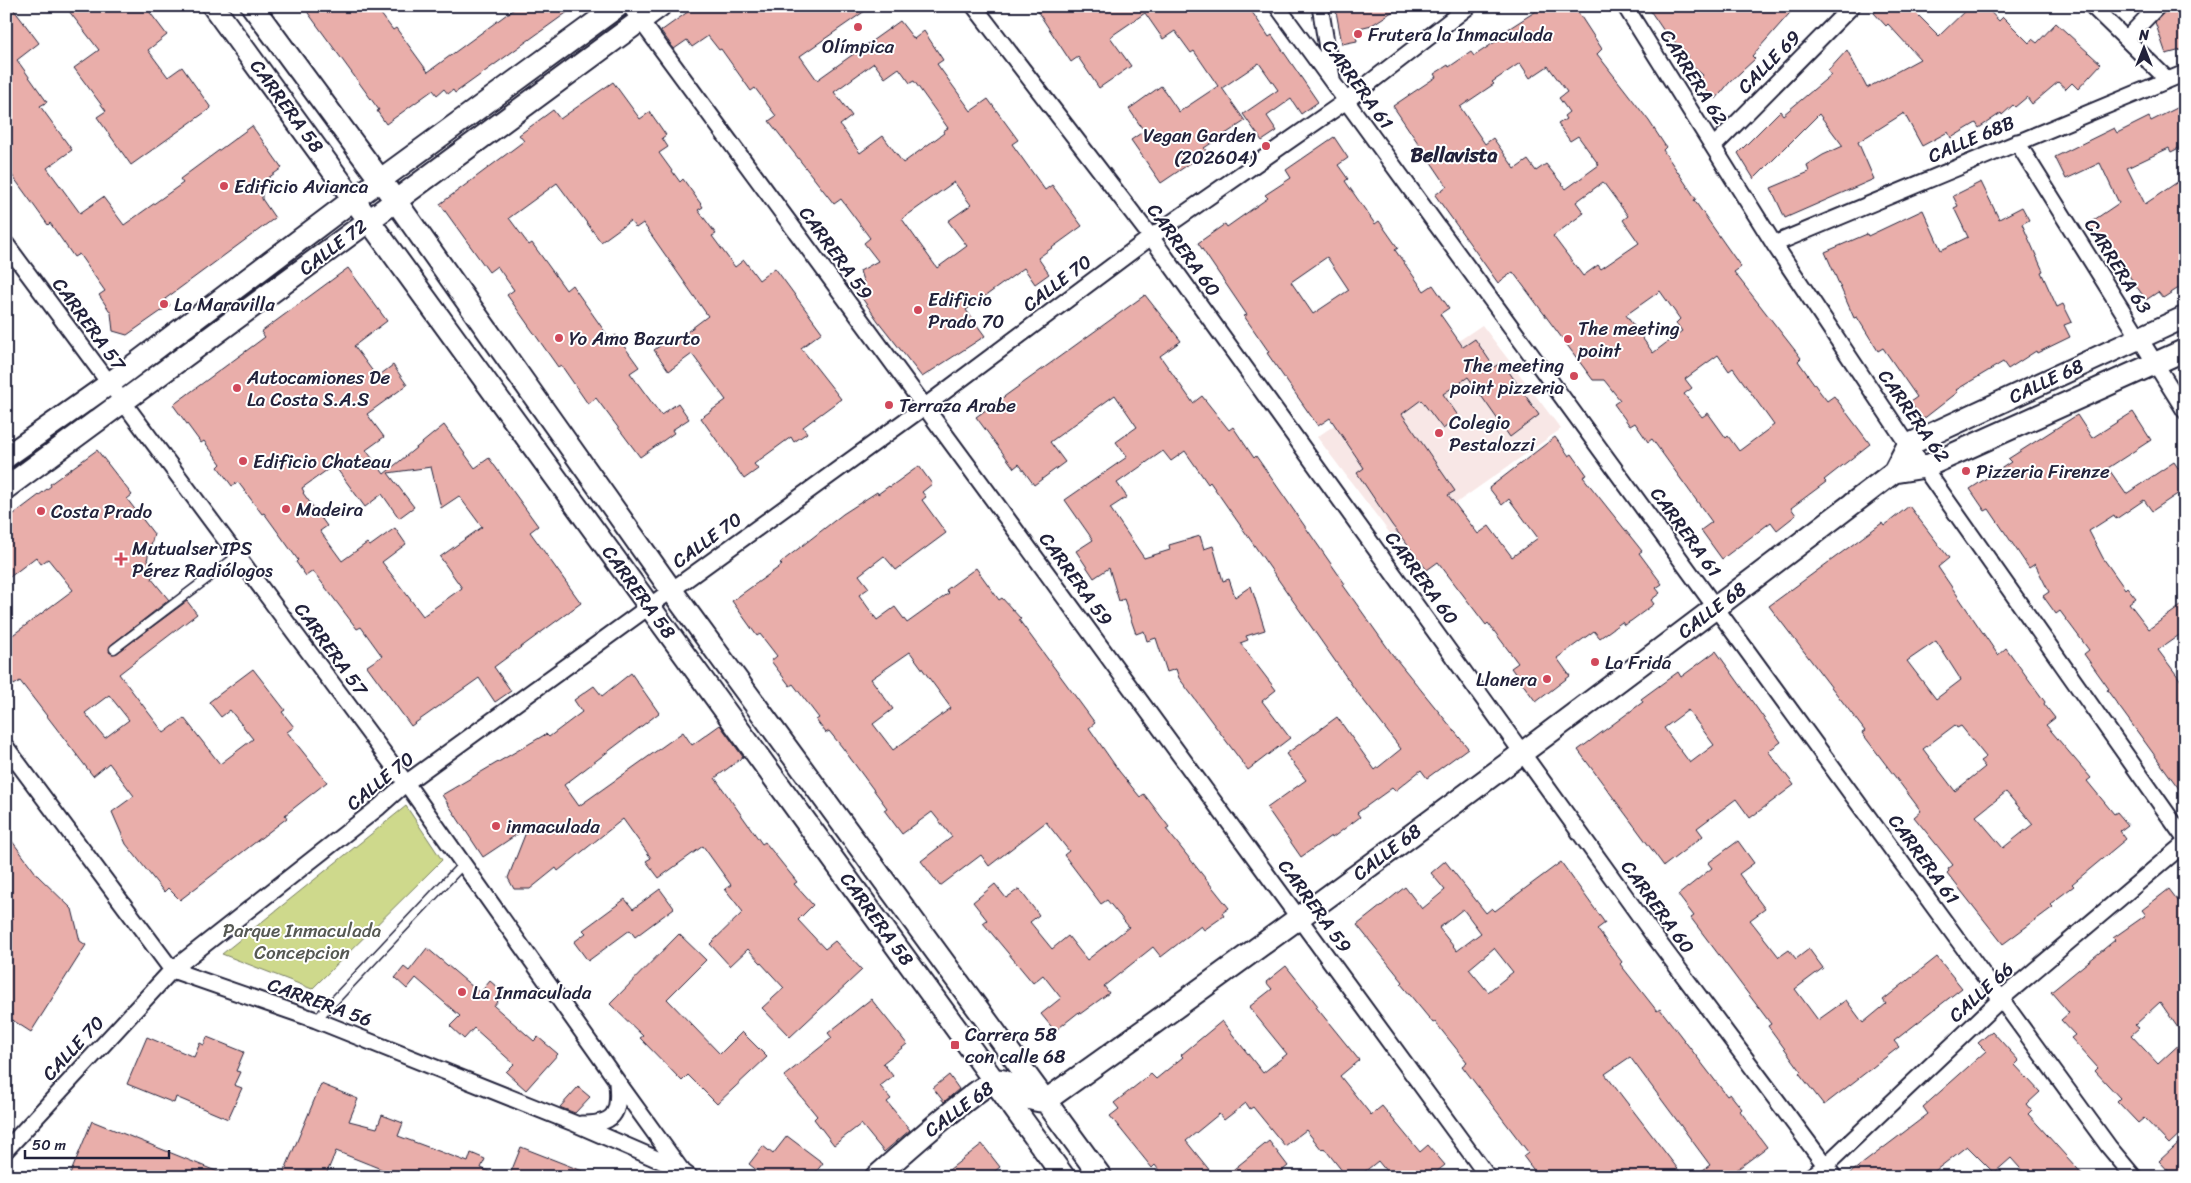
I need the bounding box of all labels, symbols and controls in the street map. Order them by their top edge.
place label: Frutera la Inmaculada [1368,18,1553,51]
marker: Olímpica [852,21,864,33]
street label: CARRERA 62 [1651,22,1737,132]
street label: CALLE 69 [1729,22,1809,102]
north arrow [2118,22,2168,72]
text: N [2138,23,2149,48]
marker: Frutera la Inmaculada [1352,28,1364,40]
place label: Olímpica [822,30,894,63]
street label: CARRERA 61 [1314,32,1402,136]
street label: CARRERA 58 [241,52,333,160]
street label: CALLE 68B [1922,106,2020,172]
place label: Vegan Garden (202604) [1143,119,1257,174]
district label: Bellavista [1410,138,1498,173]
marker: Vegan Garden (202604) [1260,140,1272,152]
place label: Edificio Avianca [234,170,369,203]
marker: Edificio Avianca [218,180,230,192]
street label: CARRERA 60 [1139,196,1229,304]
street label: CARRERA 59 [790,199,882,307]
street label: CALLE 72 [291,210,375,284]
street label: CARRERA 63 [2075,212,2161,321]
street label: CALLE 70 [1015,246,1099,320]
street label: CARRERA 57 [44,270,135,379]
place label: Edificio Prado 70 [928,283,1004,338]
place label: La Maravilla [174,288,275,321]
marker: La Maravilla [158,298,170,310]
marker: Edificio Prado 70 [912,304,924,316]
place label: The meeting point [1577,312,1680,367]
place label: Yo Amo Bazurto [569,322,701,355]
marker: Yo Amo Bazurto [553,332,565,344]
marker: The meeting point [1562,333,1574,345]
place label: The meeting point pizzeria [1450,349,1564,404]
street label: CALLE 68 [2003,349,2090,413]
place label: Autocamiones De La Costa S.A.S [246,361,391,416]
street label: CARRERA 62 [1869,362,1959,470]
marker: The meeting point pizzeria [1568,370,1580,382]
marker: Autocamiones De La Costa S.A.S [231,382,243,394]
place label: Terraza Arabe [899,389,1016,422]
marker: Terraza Arabe [883,399,895,411]
place label: Colegio Pestalozzi [1449,406,1536,461]
marker: Colegio Pestalozzi [1433,427,1445,439]
place label: Edificio Chateau [253,445,391,478]
marker: Edificio Chateau [237,455,249,467]
place label: Pizzeria Firenze [1976,455,2110,488]
marker: Pizzeria Firenze [1960,465,1972,477]
street label: CARRERA 61 [1642,480,1730,584]
place label: Madeira [296,493,364,526]
place label: Costa Prado [51,495,153,528]
marker: Madeira [280,503,292,515]
street label: CALLE 70 [665,503,749,577]
marker: Costa Prado [35,505,47,517]
street label: CARRERA 60 [1377,524,1467,632]
street label: CARRERA 59 [1030,525,1122,633]
place label: Mutualser IPS Pérez Radiólogos [132,532,273,587]
street label: CARRERA 58 [593,538,685,646]
marker: Mutualser IPS Pérez Radiólogos [114,552,128,566]
street label: CALLE 68 [1670,573,1754,647]
street label: CARRERA 57 [286,595,377,704]
place label: La Frida [1605,646,1672,679]
marker: La Frida [1589,656,1601,668]
place label: Llanera [1476,663,1537,696]
marker: Llanera [1541,673,1553,685]
street label: CALLE 70 [338,743,422,819]
street label: CARRERA 61 [1880,807,1968,911]
place label: inmaculada [506,810,600,843]
street label: CALLE 68 [1345,815,1429,889]
marker: inmaculada [490,820,502,832]
street label: CARRERA 59 [1269,852,1361,960]
street label: CARRERA 60 [1613,853,1703,961]
street label: CARRERA 58 [831,865,923,973]
park label: Parque Inmaculada Concepcion [223,914,382,969]
street label: CALLE 66 [1941,953,2021,1031]
street label: CARRERA 56 [263,968,377,1036]
place label: La Inmaculada [472,976,592,1009]
marker: La Inmaculada [456,986,468,998]
street label: CALLE 70 [34,1007,112,1089]
place label: Carrera 58 con calle 68 [965,1018,1066,1073]
marker: Carrera 58 con calle 68 [949,1039,961,1051]
street label: CALLE 68 [917,1072,1001,1146]
scale bar [25,1128,169,1160]
text: 50 m [32,1132,67,1158]

